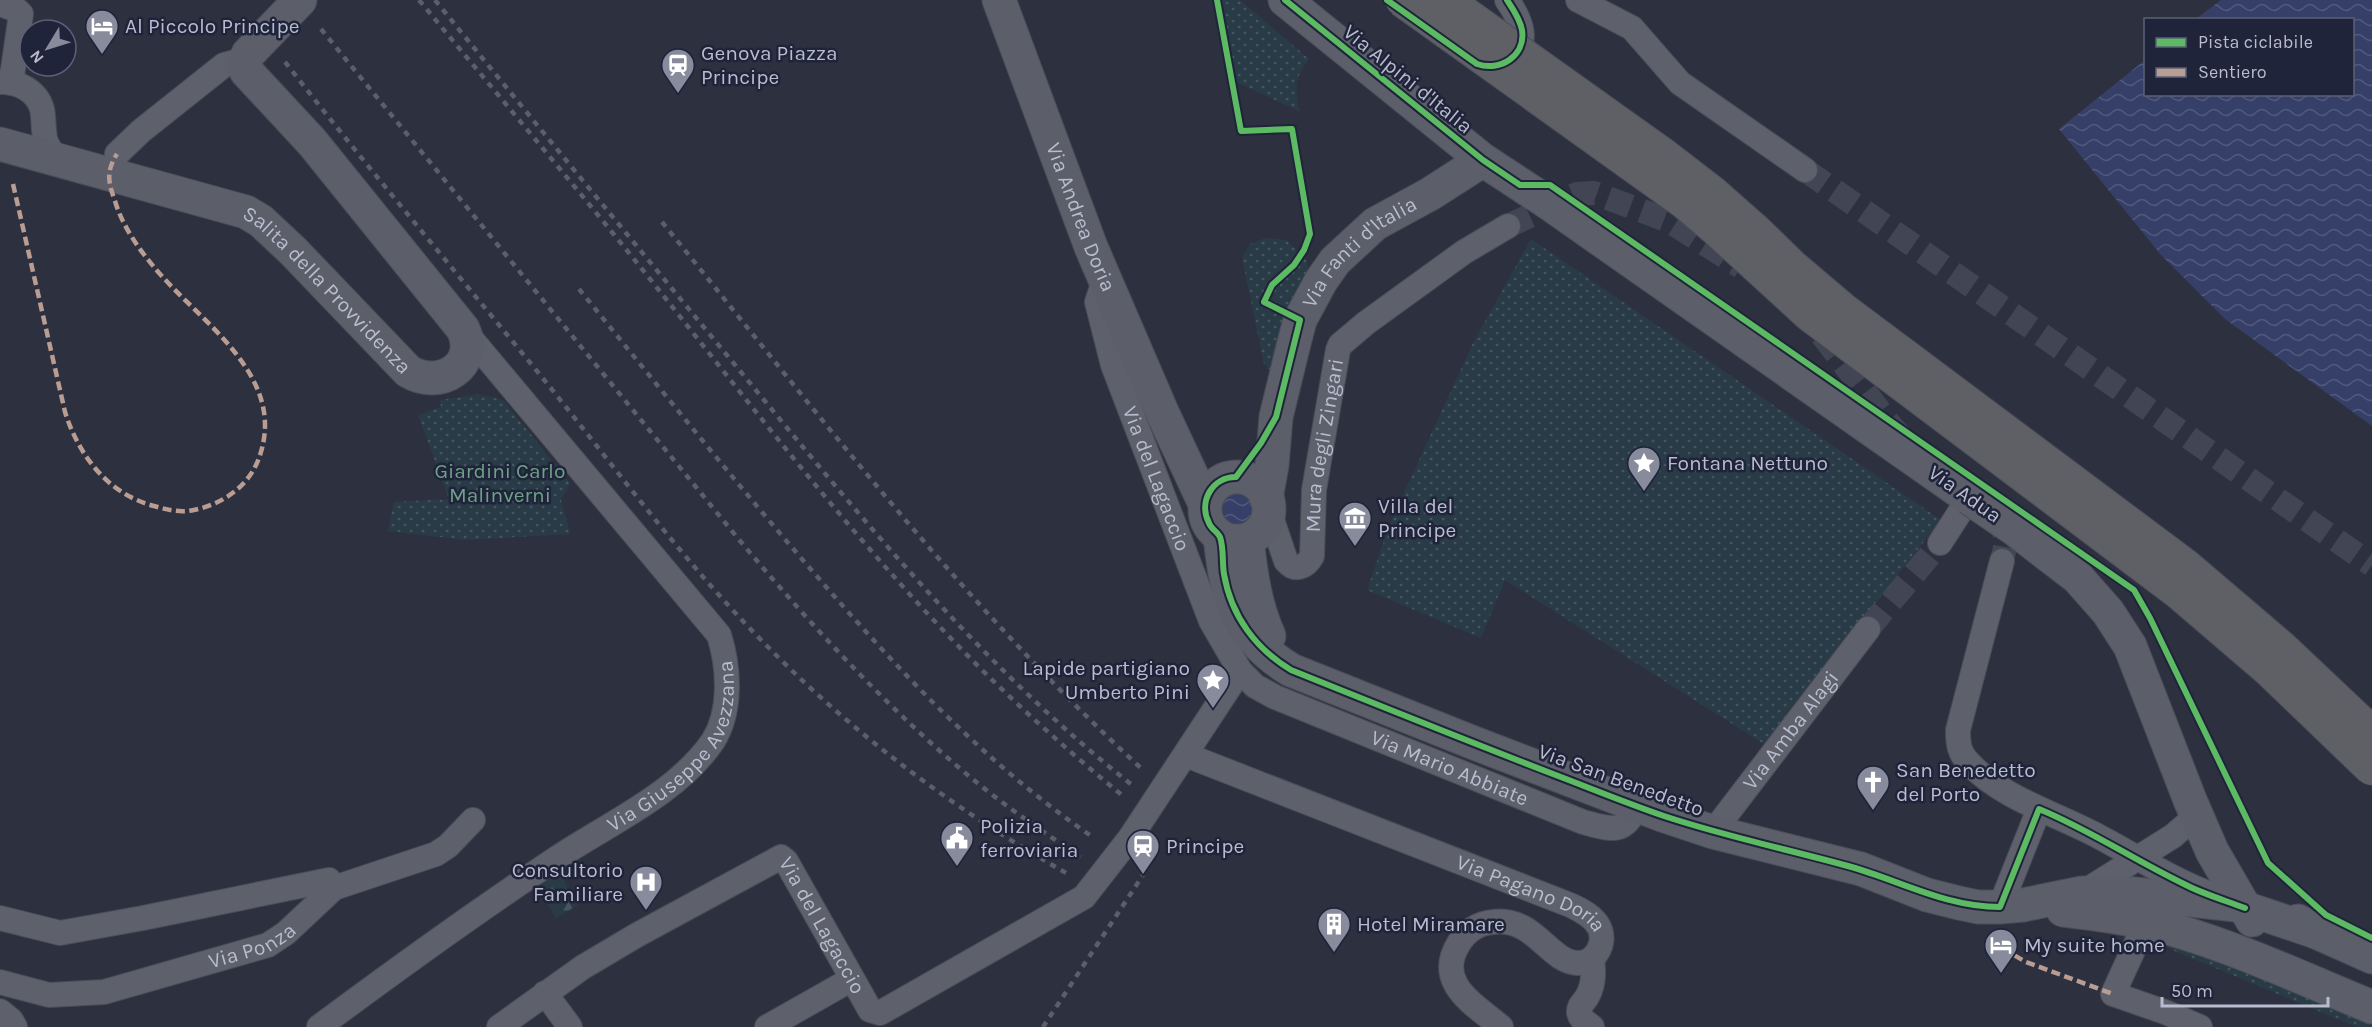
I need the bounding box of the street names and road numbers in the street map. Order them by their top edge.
street label: Via Alpini d'Italia [1339,20,1477,138]
street label: Via Andrea Doria [1041,139,1121,295]
street label: Via Fanti d'Italia [1297,192,1421,312]
street label: Salita della Provvidenza [239,201,416,379]
street label: Mura degli Zingari [1301,357,1348,533]
street label: Via del Lagaccio [1118,403,1195,554]
street label: Via Adua [1924,460,2006,528]
street label: Via Giuseppe Avezzana [603,659,739,836]
street label: Via Amba Alagi [1738,666,1844,794]
street label: Via Mario Abbiate [1367,725,1532,811]
street label: Via San Benedetto [1535,739,1707,821]
street label: Via Pagano Doria [1453,850,1611,936]
street label: Via del Lagaccio [774,853,870,998]
street label: Via Ponza [206,918,301,973]

